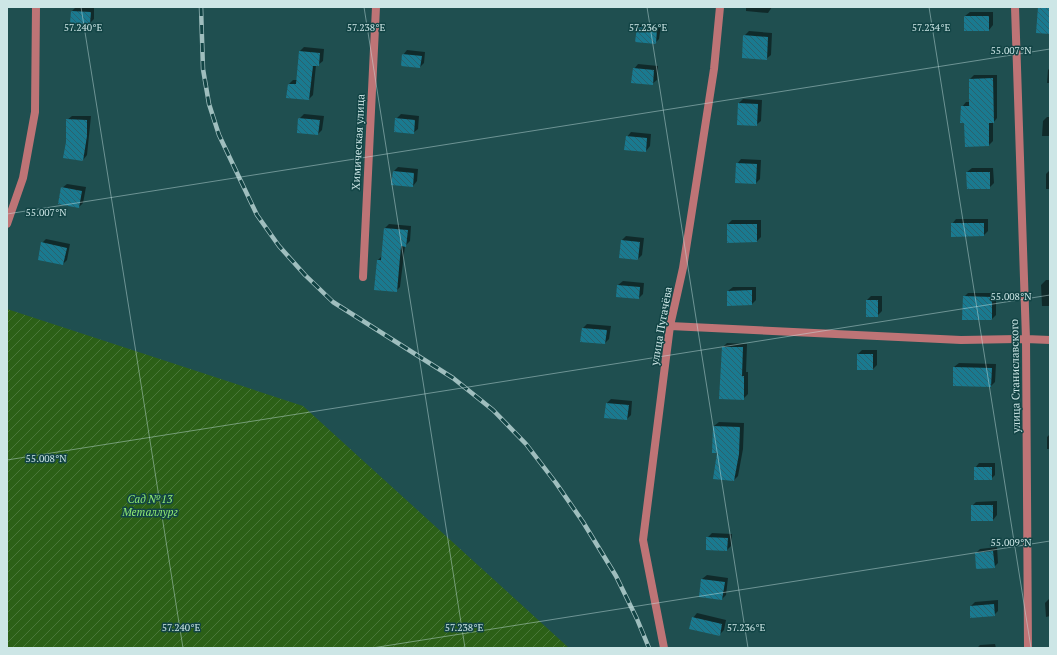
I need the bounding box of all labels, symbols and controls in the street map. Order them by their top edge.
text: 57.240°E [64,21,102,34]
text: 57.238°E [347,21,385,34]
text: 57.236°E [629,21,667,34]
text: 57.234°E [912,21,950,34]
text: 55.007°N [991,44,1032,57]
street label: Химическая улица [348,93,368,190]
text: 55.007°N [26,206,67,219]
street label: улица Пугачёва [647,285,675,367]
text: 55.008°N [991,290,1032,303]
street label: улица Станиславского [1007,319,1023,434]
text: 55.008°N [26,452,67,465]
park label: Сад №13 Металлург [121,492,179,519]
text: 55.009°N [991,536,1032,549]
text: 57.240°E [162,621,200,634]
text: 57.238°E [445,621,483,634]
text: 57.236°E [727,621,765,634]

